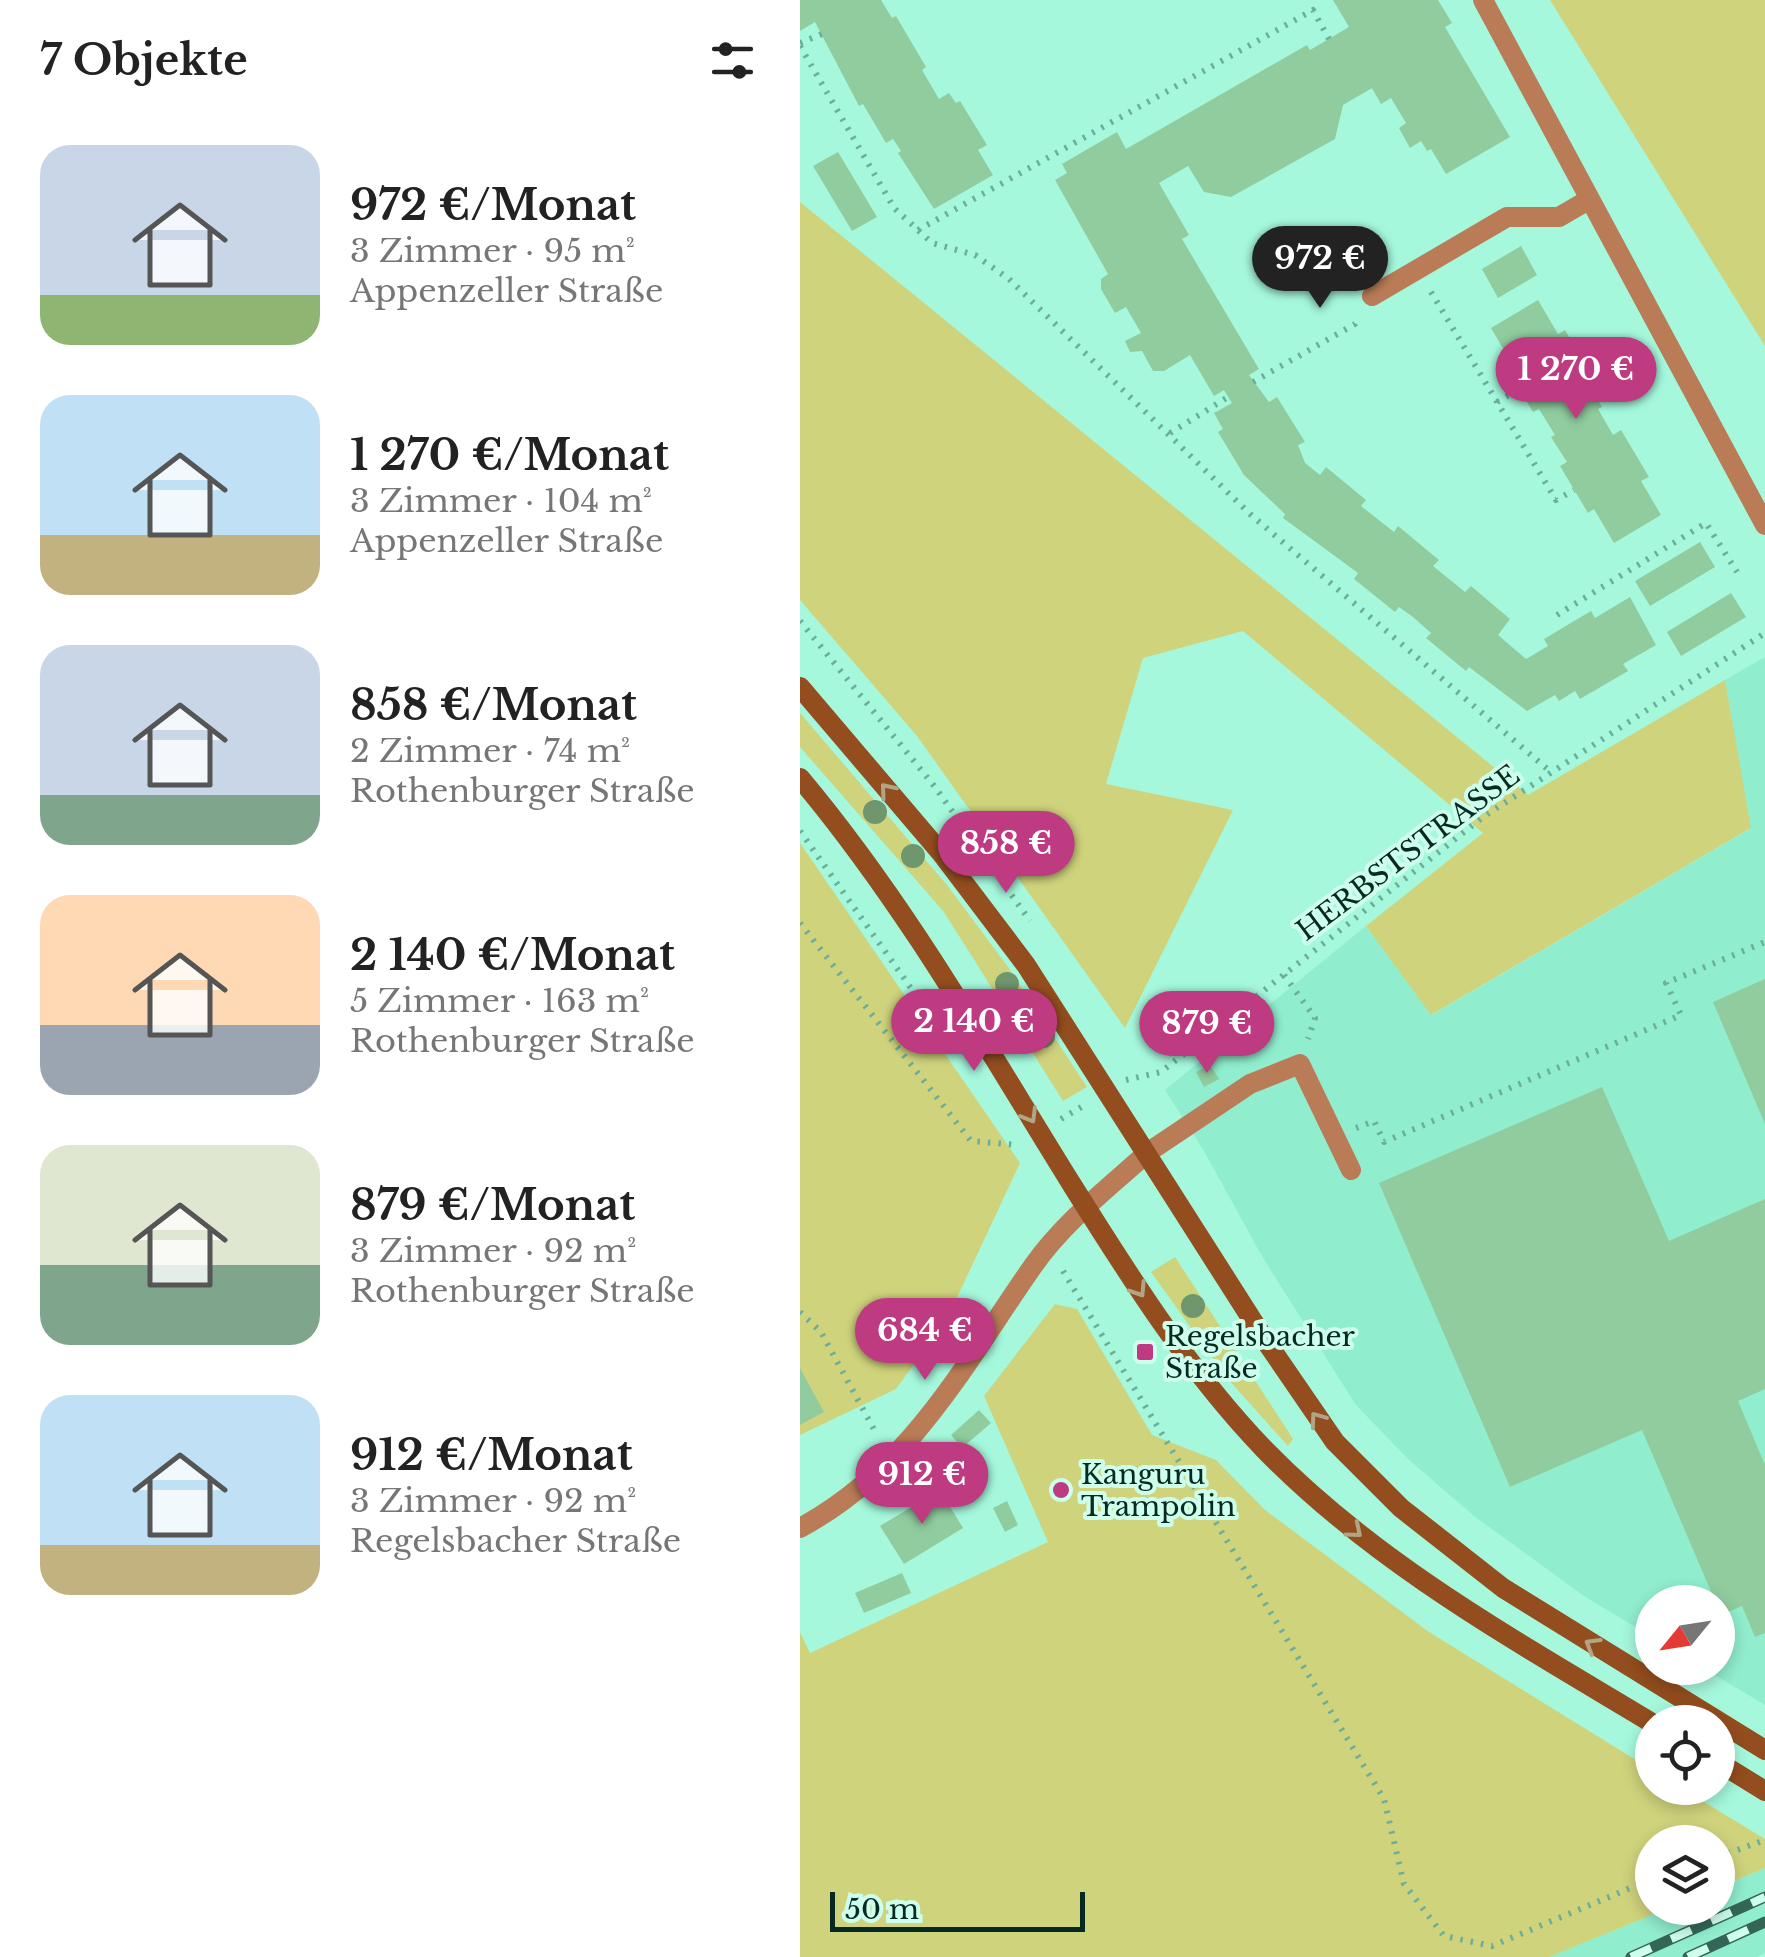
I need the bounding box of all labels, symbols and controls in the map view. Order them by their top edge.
icon: filters [705,33,760,88]
text: 7 Objekte [40,34,248,86]
text: 972 €/Monat [350,179,636,231]
icon: home [120,185,240,305]
pin: 972 € [1250,226,1390,311]
text: 3 Zimmer · 95 m² [350,231,635,271]
text: 972 € [1274,238,1366,278]
text: Appenzeller Straße [350,271,663,311]
pin: 1 270 € [1484,337,1668,422]
text: 1 270 € [1518,349,1634,389]
text: 1 270 €/Monat [350,429,669,481]
icon: home [120,435,240,555]
text: 3 Zimmer · 104 m² [350,481,652,521]
text: Appenzeller Straße [350,521,663,561]
text: 858 €/Monat [350,679,637,731]
icon: home [120,685,240,805]
text: 2 Zimmer · 74 m² [350,731,630,771]
street label: HERBSTSTRASSE [1289,758,1527,948]
text: Rothenburger Straße [350,771,695,811]
one-way arrow [880,783,898,801]
pin: 858 € [936,811,1076,896]
text: 858 € [960,823,1052,863]
text: 2 140 €/Monat [350,929,675,981]
icon: home [120,935,240,1055]
text: 5 Zimmer · 163 m² [350,981,649,1021]
pin: 2 140 € [882,989,1066,1074]
pin: 879 € [1137,991,1277,1076]
text: 2 140 € [913,1001,1035,1041]
text: 879 € [1161,1003,1253,1043]
text: Rothenburger Straße [350,1021,695,1061]
one-way arrow [1018,1105,1037,1123]
text: 879 €/Monat [350,1179,635,1231]
icon: home [120,1185,240,1305]
text: 3 Zimmer · 92 m² [350,1231,636,1271]
text: Rothenburger Straße [350,1271,695,1311]
one-way arrow [1127,1279,1146,1297]
pin: 684 € [855,1298,995,1383]
text: 684 € [877,1310,973,1350]
place label: Regelsbacher Straße [1165,1319,1356,1386]
marker: Regelsbacher Straße [1134,1341,1156,1363]
one-way arrow [1312,1412,1329,1430]
text: 912 €/Monat [350,1429,633,1481]
icon: home [120,1435,240,1555]
pin: 912 € [852,1442,992,1527]
text: 912 € [877,1454,967,1494]
place label: Kanguru Trampolin [1081,1457,1236,1524]
marker: Kanguru Trampolin [1050,1479,1072,1501]
text: 3 Zimmer · 92 m² [350,1481,636,1521]
one-way arrow [1343,1519,1361,1537]
text: Regelsbacher Straße [350,1521,681,1561]
north arrow [1635,1585,1735,1685]
map controls [1635,1585,1735,1925]
one-way arrow [1585,1638,1603,1657]
button: locate [1635,1705,1735,1805]
button: layers [1635,1825,1735,1925]
scale bar [830,1887,1085,1932]
text: 50 m [845,1892,919,1927]

